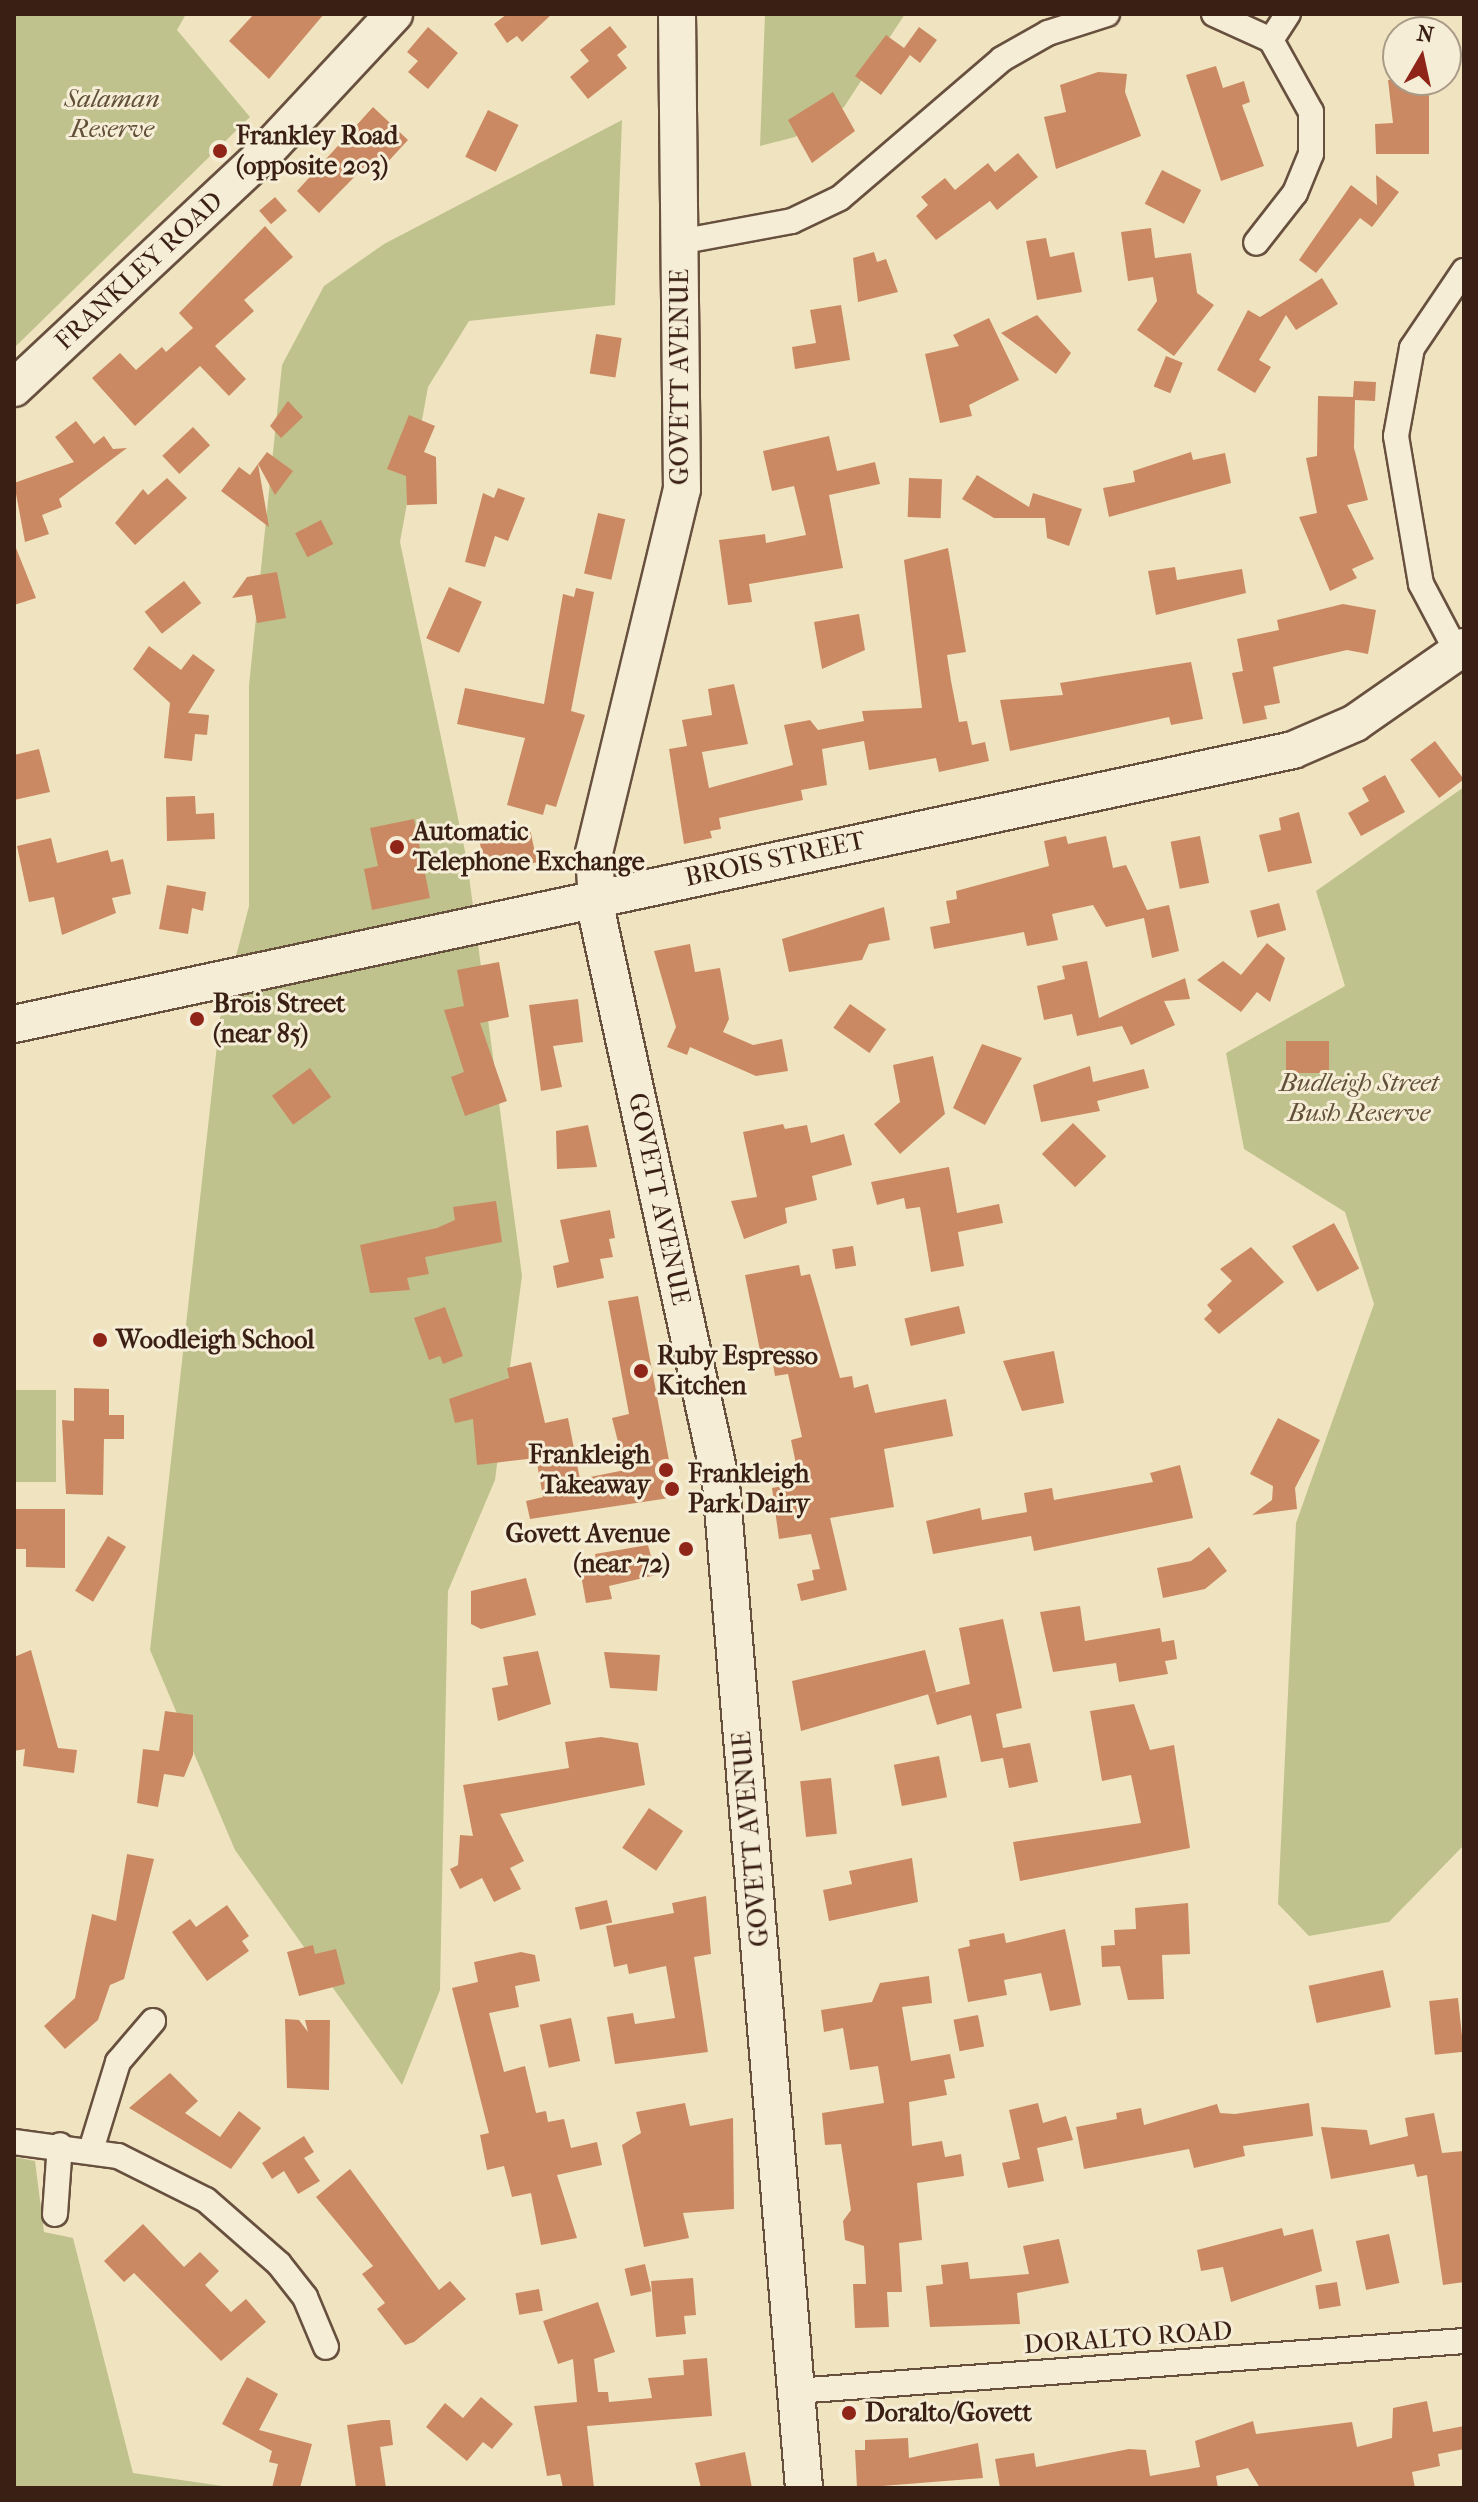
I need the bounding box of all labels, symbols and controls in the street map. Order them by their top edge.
north arrow [1382,16,1462,96]
text: N [1415,20,1436,48]
park label: Salaman Reserve [64,83,160,144]
place label: Frankley Road (opposite 203) [236,120,398,182]
marker: Frankley Road (opposite 203) [211,142,229,160]
street label: FRANKLEY ROAD [49,185,229,357]
street label: GOVETT AVENUE [664,269,696,485]
place label: Automatic Telephone Exchange [413,816,645,878]
street label: BROIS STREET [682,825,868,893]
marker: Automatic Telephone Exchange [388,838,406,856]
place label: Brois Street (near 85) [213,988,345,1050]
marker: Brois Street (near 85) [188,1010,206,1028]
park label: Budleigh Street Bush Reserve [1279,1067,1439,1128]
street label: GOVETT AVENUE [621,1090,697,1308]
place label: Woodleigh School [116,1324,314,1356]
marker: Woodleigh School [91,1331,109,1349]
place label: Ruby Espresso Kitchen [657,1340,818,1402]
marker: Ruby Espresso Kitchen [632,1362,650,1380]
place label: Frankleigh Takeaway [529,1439,650,1500]
place label: Frankleigh Park Dairy [688,1458,810,1520]
marker: Frankleigh Takeaway [657,1461,675,1479]
marker: Frankleigh Park Dairy [663,1480,681,1498]
place label: Govett Avenue (near 72) [505,1518,670,1580]
marker: Govett Avenue (near 72) [677,1540,695,1558]
street label: GOVETT AVENUE [726,1730,776,1948]
street label: DORALTO ROAD [1023,2315,1233,2361]
place label: Doralto/Govett [865,2397,1032,2429]
marker: Doralto/Govett [840,2404,858,2422]

